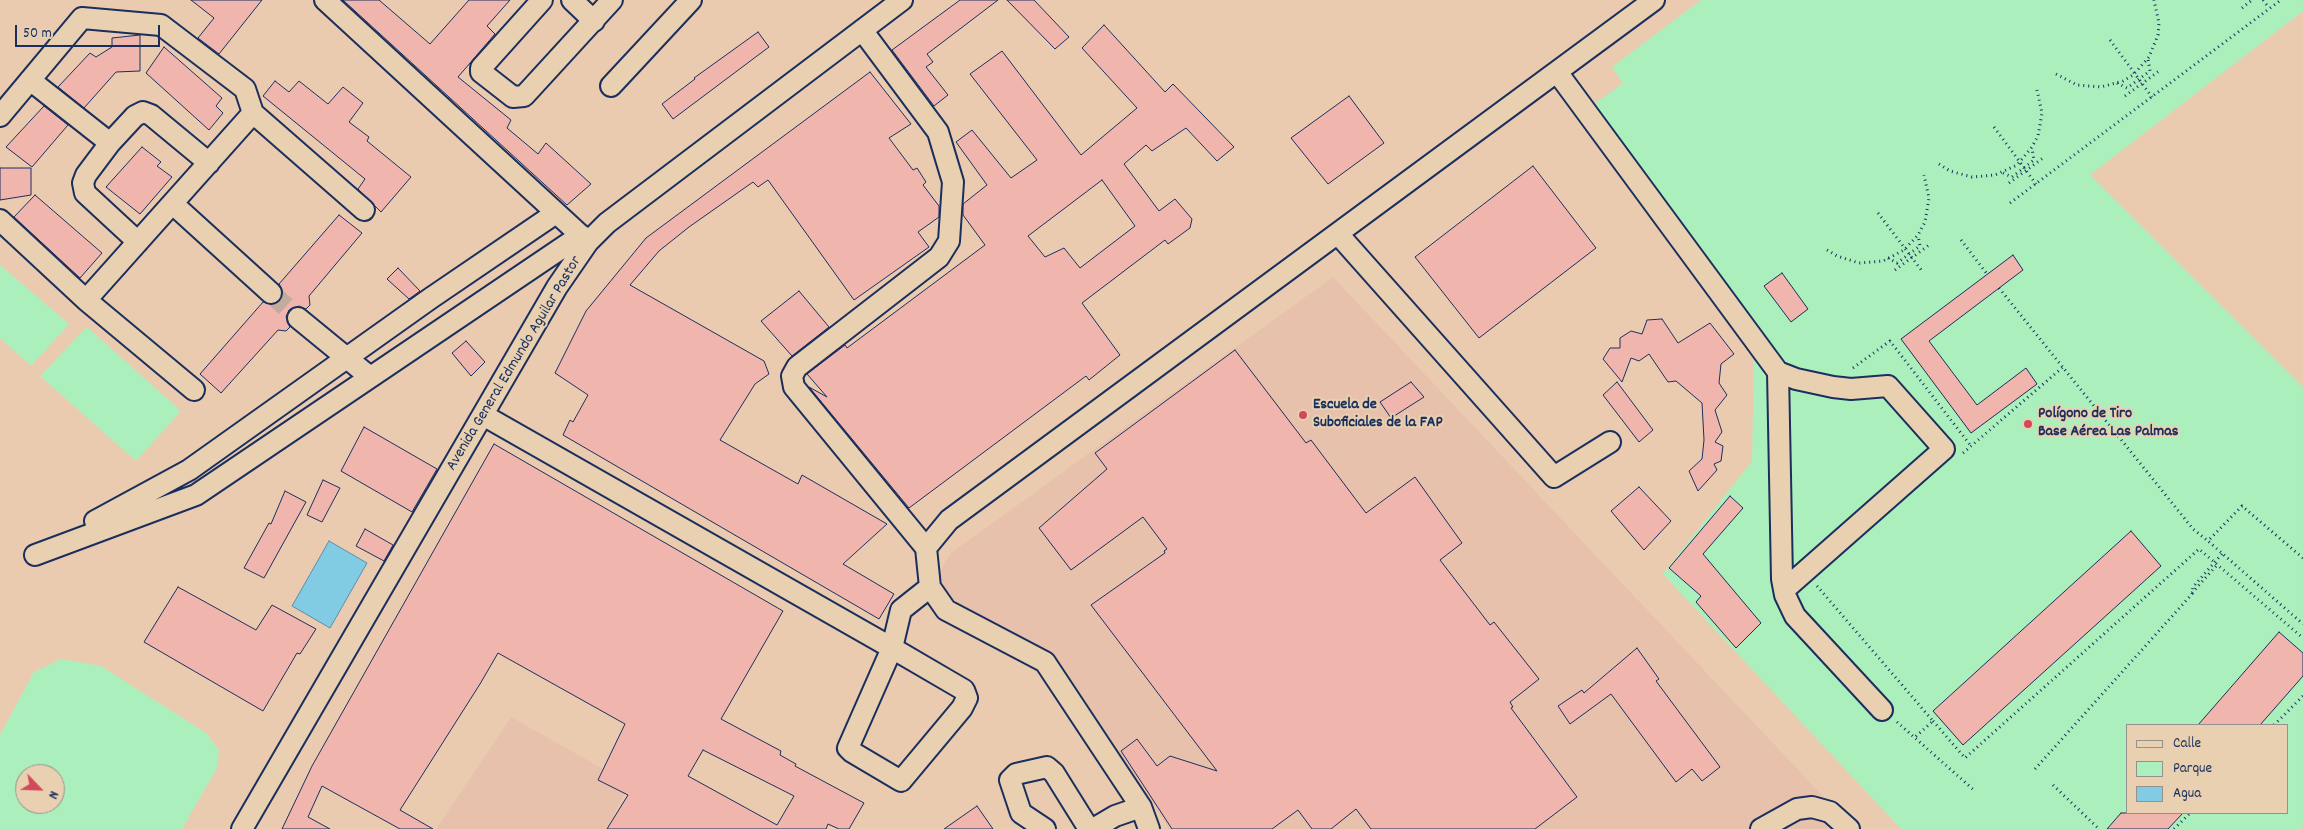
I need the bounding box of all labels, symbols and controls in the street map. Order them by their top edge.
scale bar [18,15,162,47]
text: 50 m [23,23,52,45]
street label: Avenida General Edmundo Aguilar Pastor [443,253,587,475]
place label: Escuela de Suboficiales de la FAP [1313,396,1443,434]
place label: Polígono de Tiro Base Aérea Las Palmas [2038,405,2179,443]
marker: Escuela de Suboficiales de la FAP [1297,409,1309,421]
marker: Polígono de Tiro Base Aérea Las Palmas [2022,418,2034,430]
legend [2126,724,2288,814]
text: Calle [2173,733,2201,755]
text: Parque [2173,758,2212,780]
north arrow [15,764,65,814]
text: Agua [2173,783,2201,805]
text: N [42,787,63,802]

